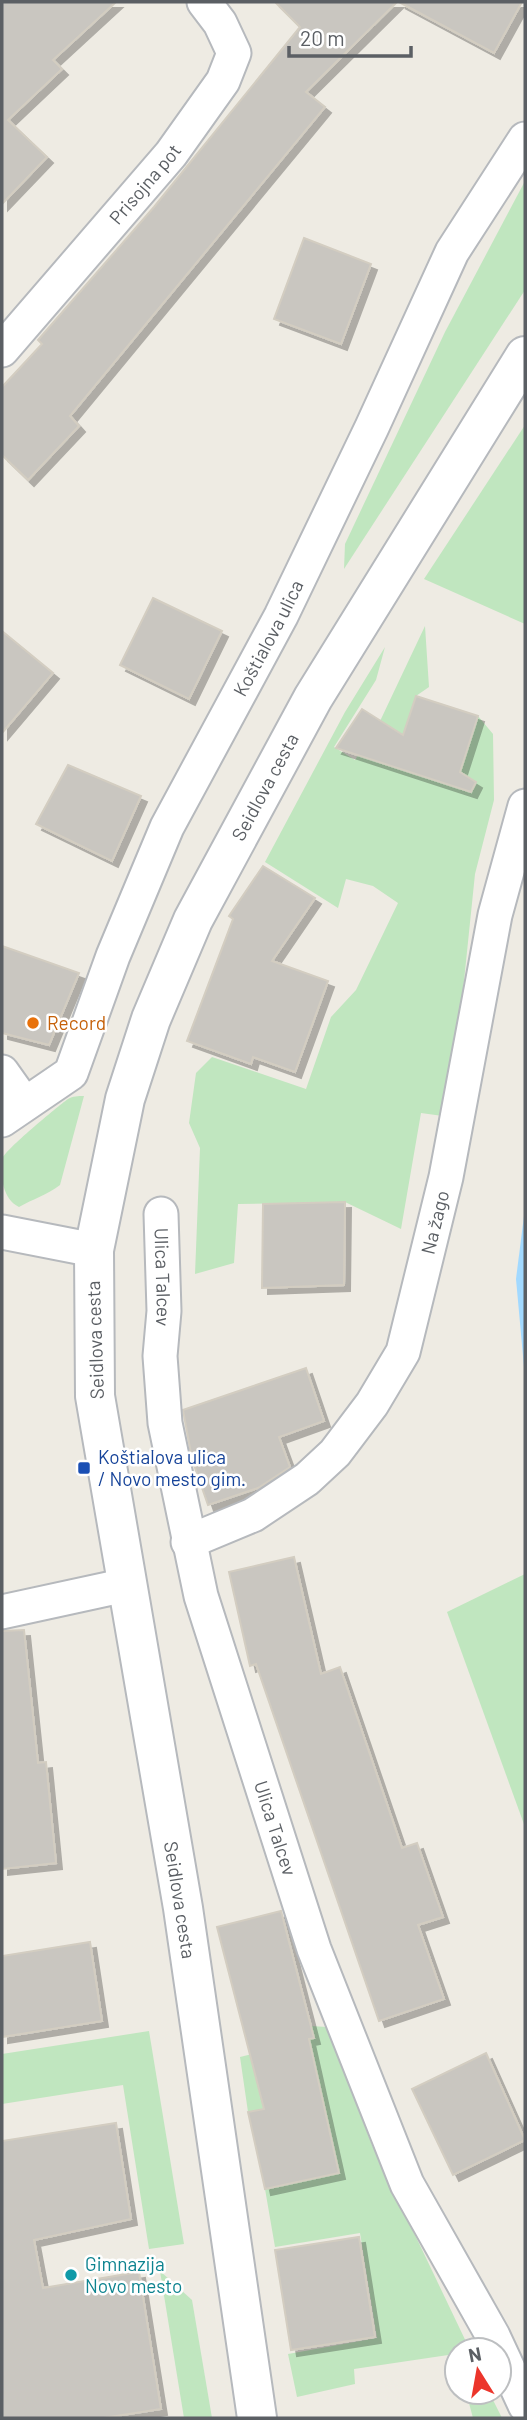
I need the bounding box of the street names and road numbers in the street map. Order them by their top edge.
street label: Prisojna pot [104,139,185,229]
street label: Koštialova ulica [228,576,308,700]
street label: Seidlova cesta [226,729,303,844]
street label: Na žago [415,1188,453,1257]
street label: Ulica Talcev [150,1227,176,1327]
street label: Seidlova cesta [81,1280,108,1400]
street label: Ulica Talcev [250,1778,302,1878]
street label: Seidlova cesta [160,1840,201,1960]

